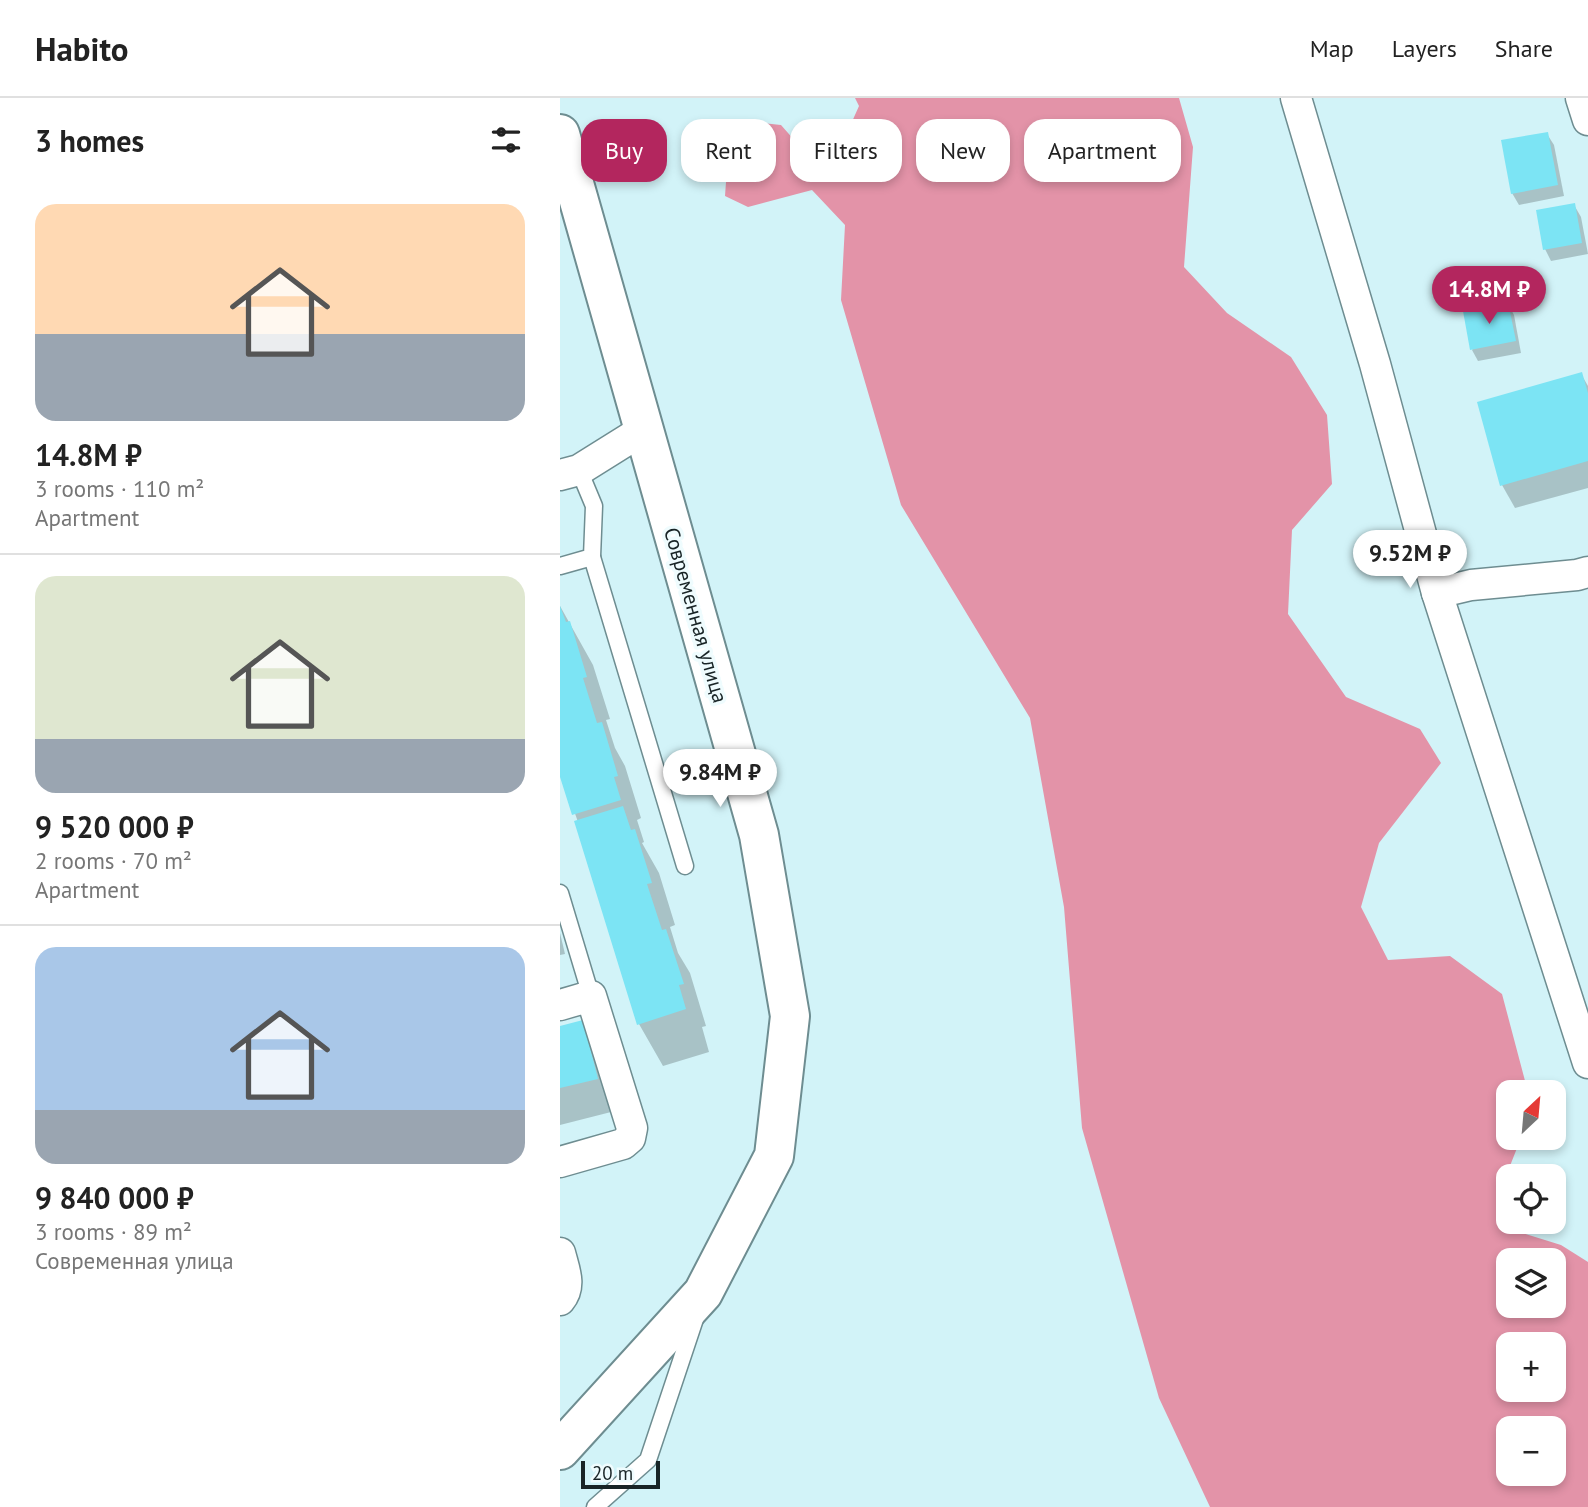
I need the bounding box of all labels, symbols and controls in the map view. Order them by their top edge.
text: Habito [35,27,129,70]
text: Map [1310,33,1354,64]
text: Layers [1392,33,1457,64]
text: Share [1495,33,1553,64]
chip: Buy [581,119,667,182]
chip: Rent [681,119,776,182]
chip: Filters [790,119,902,182]
chip: New [916,119,1010,182]
chip: Apartment [1024,119,1181,182]
text: 3 homes [35,121,144,160]
icon: filters [487,121,525,159]
icon: home [217,249,343,375]
pin: 14.8M ₽ [1424,266,1554,326]
text: 14.8M ₽ [1448,274,1530,303]
text: 14.8M ₽ [35,435,142,474]
text: 3 rooms · 110 m² [35,474,204,503]
text: Apartment [35,503,139,532]
street label: Современная улица [658,524,734,706]
pin: 9.52M ₽ [1345,531,1475,590]
text: 9.52M ₽ [1369,538,1451,567]
icon: home [217,621,343,747]
pin: 9.84M ₽ [655,750,785,809]
text: 9.84M ₽ [679,757,761,786]
text: 9 520 000 ₽ [35,807,194,846]
text: 2 rooms · 70 m² [35,846,192,875]
text: Apartment [35,875,139,904]
icon: home [217,992,343,1118]
north arrow [1496,1080,1566,1150]
map controls [1496,1080,1566,1486]
button: locate [1496,1164,1566,1234]
text: 9 840 000 ₽ [35,1178,194,1217]
text: 3 rooms · 89 m² [35,1217,192,1246]
text: Современная улица [35,1246,234,1275]
button: layers [1496,1248,1566,1318]
button: + [1496,1332,1566,1402]
button: − [1496,1416,1566,1486]
scale bar [581,1458,660,1490]
text: 20 m [592,1461,633,1485]

